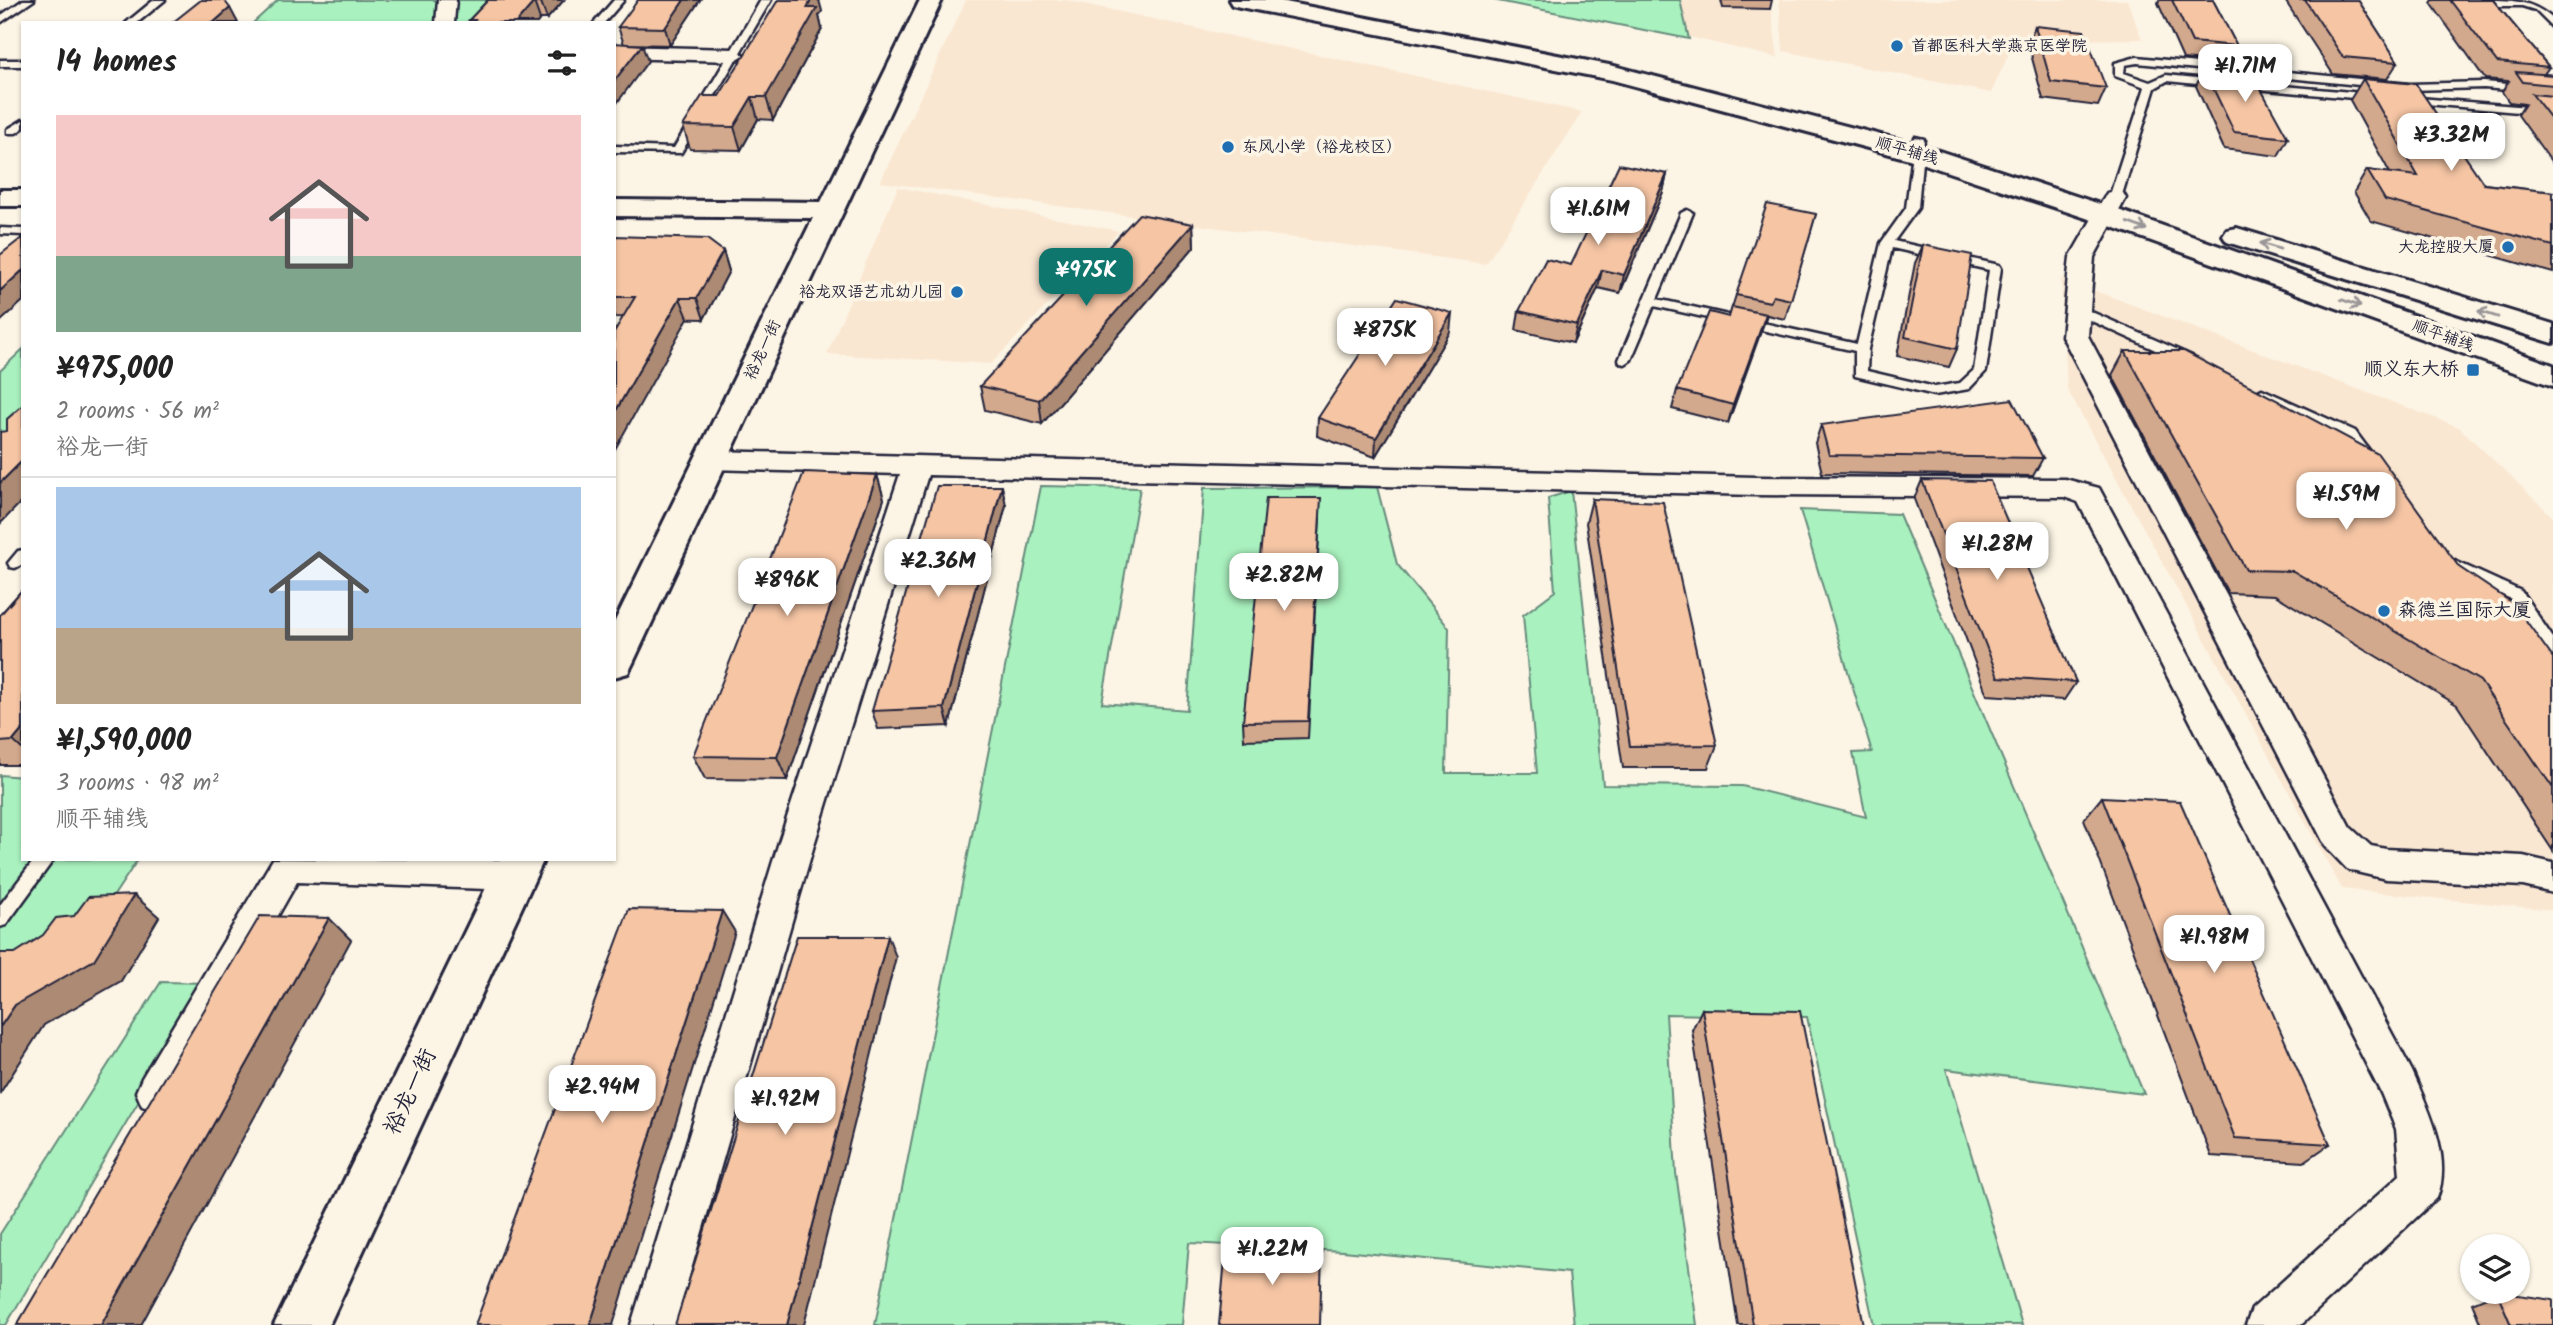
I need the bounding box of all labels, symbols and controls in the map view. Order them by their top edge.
place label: 首都医科大学燕京医学院 [1911,34,2087,59]
marker: 首都医科大学燕京医学院 [1889,38,1905,54]
text: 14 homes [56,39,177,87]
icon: filters [543,44,581,82]
pin: ¥1.71M [2188,44,2302,104]
text: ¥1.71M [2214,49,2276,85]
pin: ¥3.32M [2394,114,2508,173]
text: ¥3.32M [2413,118,2489,154]
street label: 顺平辅线 [1873,130,1941,172]
place label: 东风小学（裕龙校区） [1242,135,1402,160]
marker: 东风小学（裕龙校区） [1220,139,1236,155]
icon: home [256,161,382,287]
pin: ¥1.61M [1541,188,1655,247]
text: ¥1.61M [1566,192,1630,228]
one-way arrow [2125,221,2147,233]
place label: 大龙控股大厦 [2398,235,2494,260]
one-way arrow [2260,239,2282,252]
marker: 大龙控股大厦 [2500,239,2516,255]
pin: ¥975K [1037,248,1135,308]
text: ¥975K [1055,253,1117,289]
place label: 裕龙双语艺术幼儿园 [799,280,943,305]
marker: 裕龙双语艺术幼儿园 [949,284,965,300]
one-way arrow [2339,298,2361,310]
one-way arrow [2477,306,2499,319]
pin: ¥875K [1336,308,1434,368]
text: ¥875K [1353,313,1417,349]
street label: 顺平辅线 [2409,313,2477,359]
street label: 裕龙一街 [738,316,788,384]
text: ¥975,000 [56,346,173,394]
place label: 顺义东大桥 [2364,355,2459,385]
marker: 顺义东大桥 [2465,362,2481,378]
text: 2 rooms · 56 m² [56,394,219,430]
text: 裕龙一街 [56,430,148,466]
pin: ¥1.59M [2289,472,2403,532]
text: ¥1.59M [2312,477,2380,513]
pin: ¥1.28M [1940,522,2054,582]
text: ¥1.28M [1962,527,2032,563]
icon: home [256,533,382,659]
pin: ¥2.36M [881,540,995,599]
text: ¥2.36M [900,544,976,580]
pin: ¥2.82M [1227,554,1341,613]
pin: ¥896K [738,558,836,618]
text: ¥2.82M [1245,558,1323,594]
text: ¥896K [754,563,820,599]
place label: 森德兰国际大厦 [2398,596,2531,626]
marker: 森德兰国际大厦 [2376,603,2392,619]
text: ¥1,590,000 [56,718,191,766]
text: 3 rooms · 98 m² [56,766,219,802]
text: 顺平辅线 [56,802,148,838]
pin: ¥1.98M [2157,916,2271,975]
text: ¥1.98M [2179,920,2249,956]
street label: 裕龙一街 [375,1043,447,1141]
pin: ¥2.94M [545,1066,659,1125]
text: ¥2.94M [565,1070,639,1106]
pin: ¥1.92M [728,1078,842,1137]
text: ¥1.92M [751,1082,819,1118]
pin: ¥1.22M [1215,1228,1329,1287]
text: ¥1.22M [1237,1232,1307,1268]
map controls [2460,1234,2530,1304]
button: layers [2460,1234,2530,1304]

